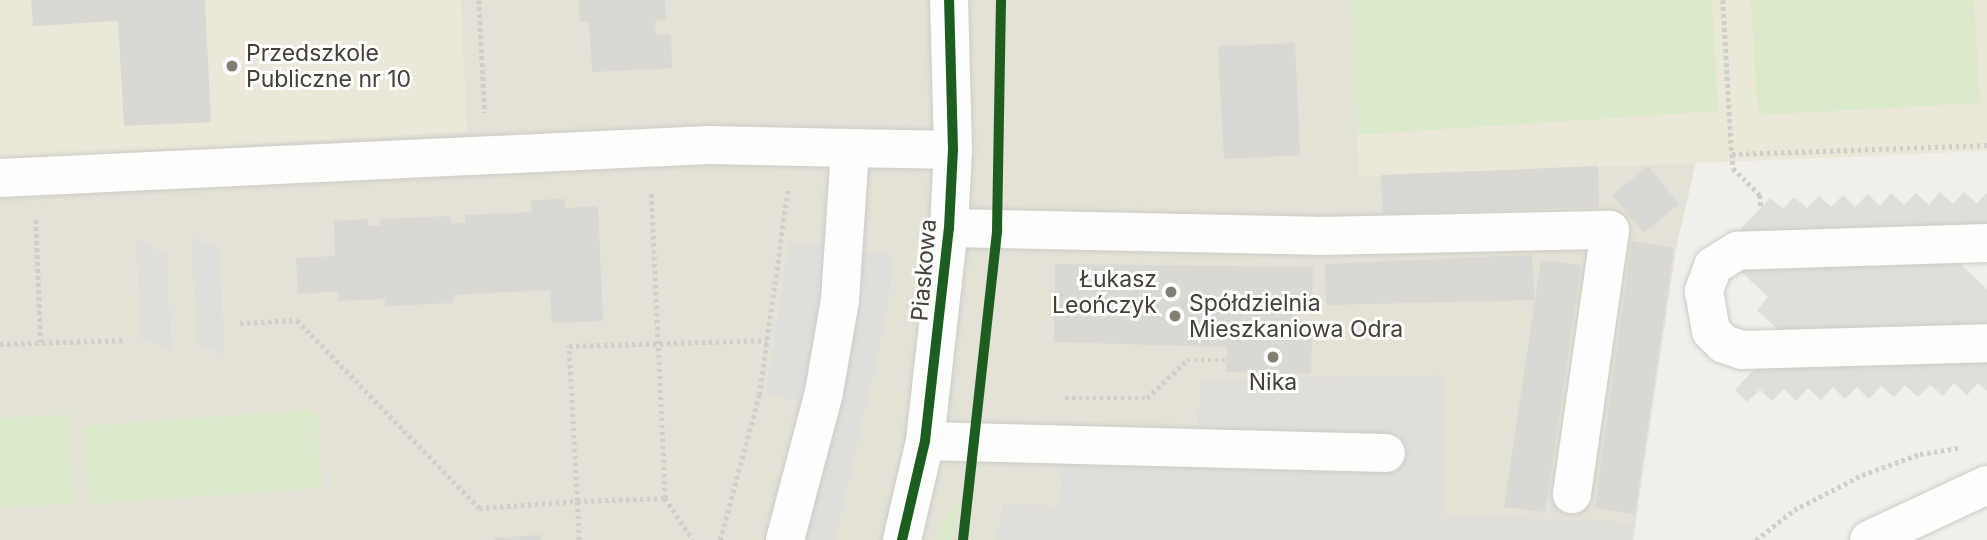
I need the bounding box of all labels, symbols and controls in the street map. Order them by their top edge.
place label: Przedszkole Publiczne nr 10 [246,39,411,93]
marker: Przedszkole Publiczne nr 10 [224,58,240,74]
street label: Piaskowa [906,218,942,322]
place label: Łukasz Leończyk [1052,265,1157,319]
marker: Łukasz Leończyk [1163,284,1179,300]
place label: Spółdzielnia Mieszkaniowa Odra [1189,289,1403,343]
marker: Spółdzielnia Mieszkaniowa Odra [1167,308,1183,324]
marker: Nika [1265,349,1281,365]
place label: Nika [1249,368,1297,396]

